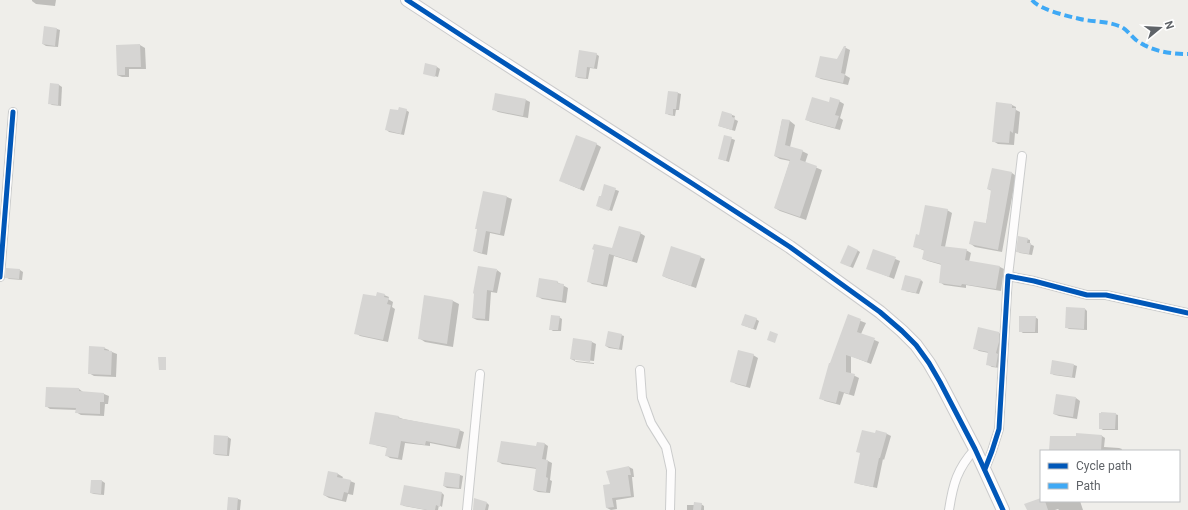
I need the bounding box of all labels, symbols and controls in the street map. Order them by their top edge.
north arrow [1140,8,1180,48]
text: N [1162,19,1176,31]
legend [1040,450,1180,502]
text: Cycle path [1076,459,1132,473]
text: Path [1076,479,1101,493]

